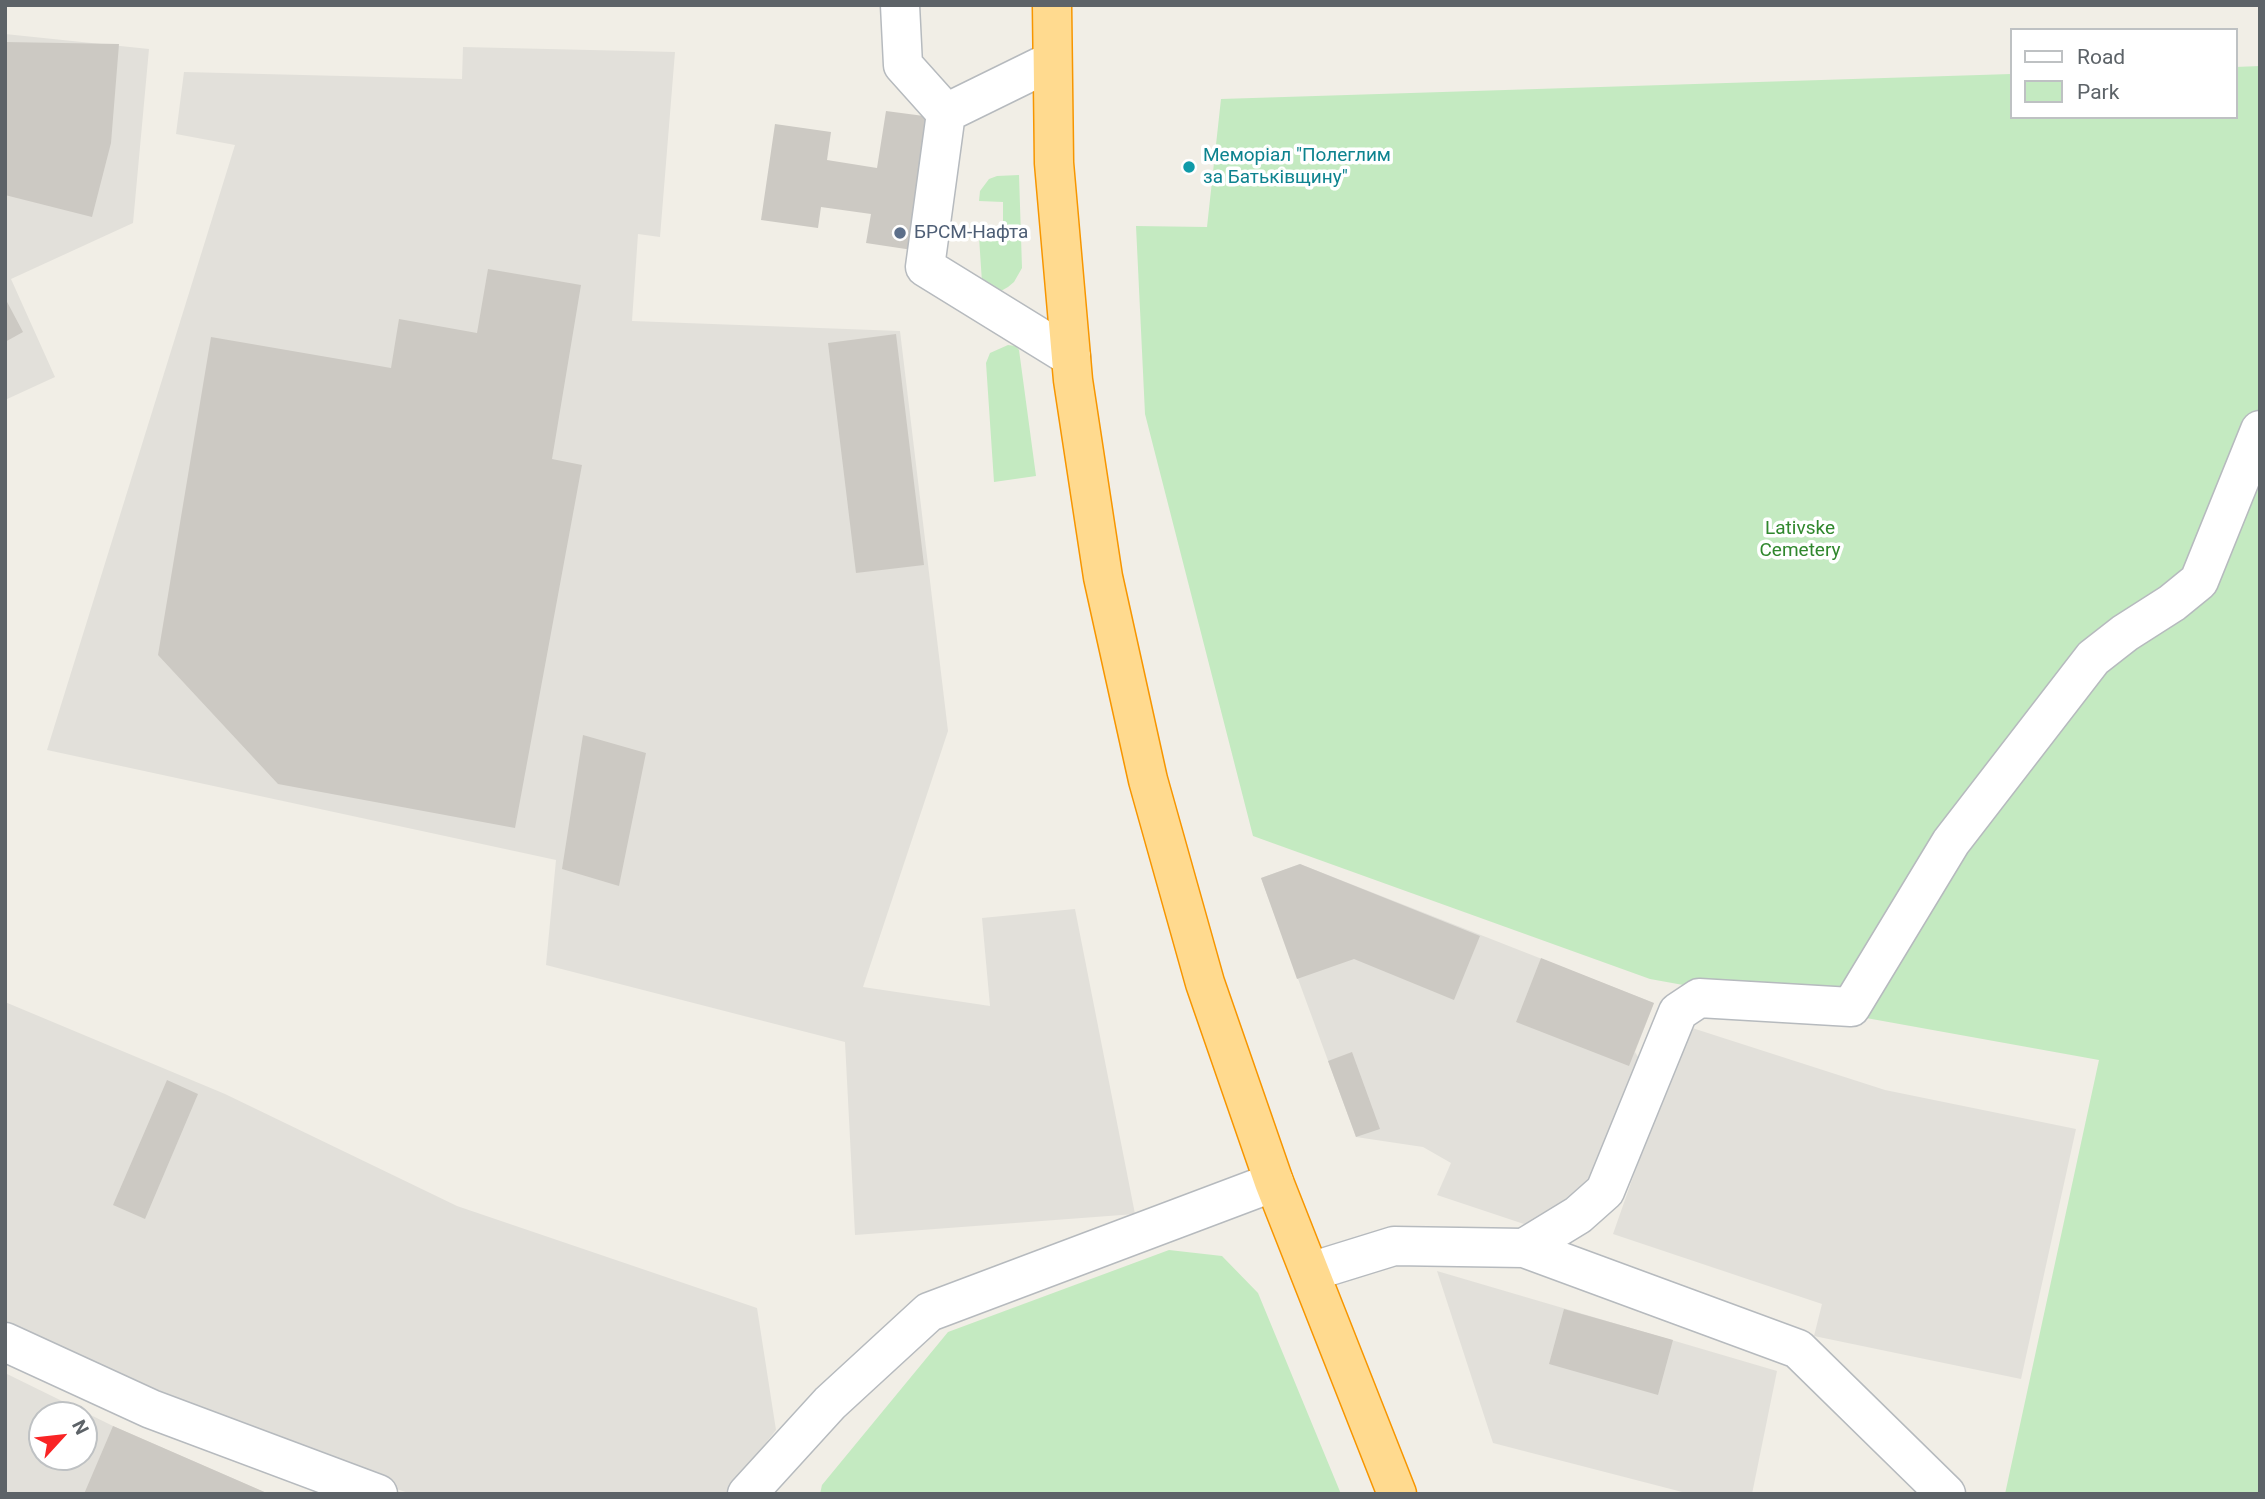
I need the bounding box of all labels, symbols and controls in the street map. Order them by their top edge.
legend [2010,28,2237,119]
text: Road [2077,45,2125,69]
text: Park [2077,80,2119,104]
place label: Меморіал "Полеглим за Батьківщину" [1203,145,1391,189]
marker: Меморіал "Полеглим за Батьківщину" [1181,159,1197,175]
place label: БРСМ-Нафта [914,222,1028,244]
marker: БРСМ-Нафта [892,225,908,241]
park label: Lativske Cemetery [1759,518,1841,562]
north arrow [28,1401,98,1471]
text: N [67,1416,94,1438]

